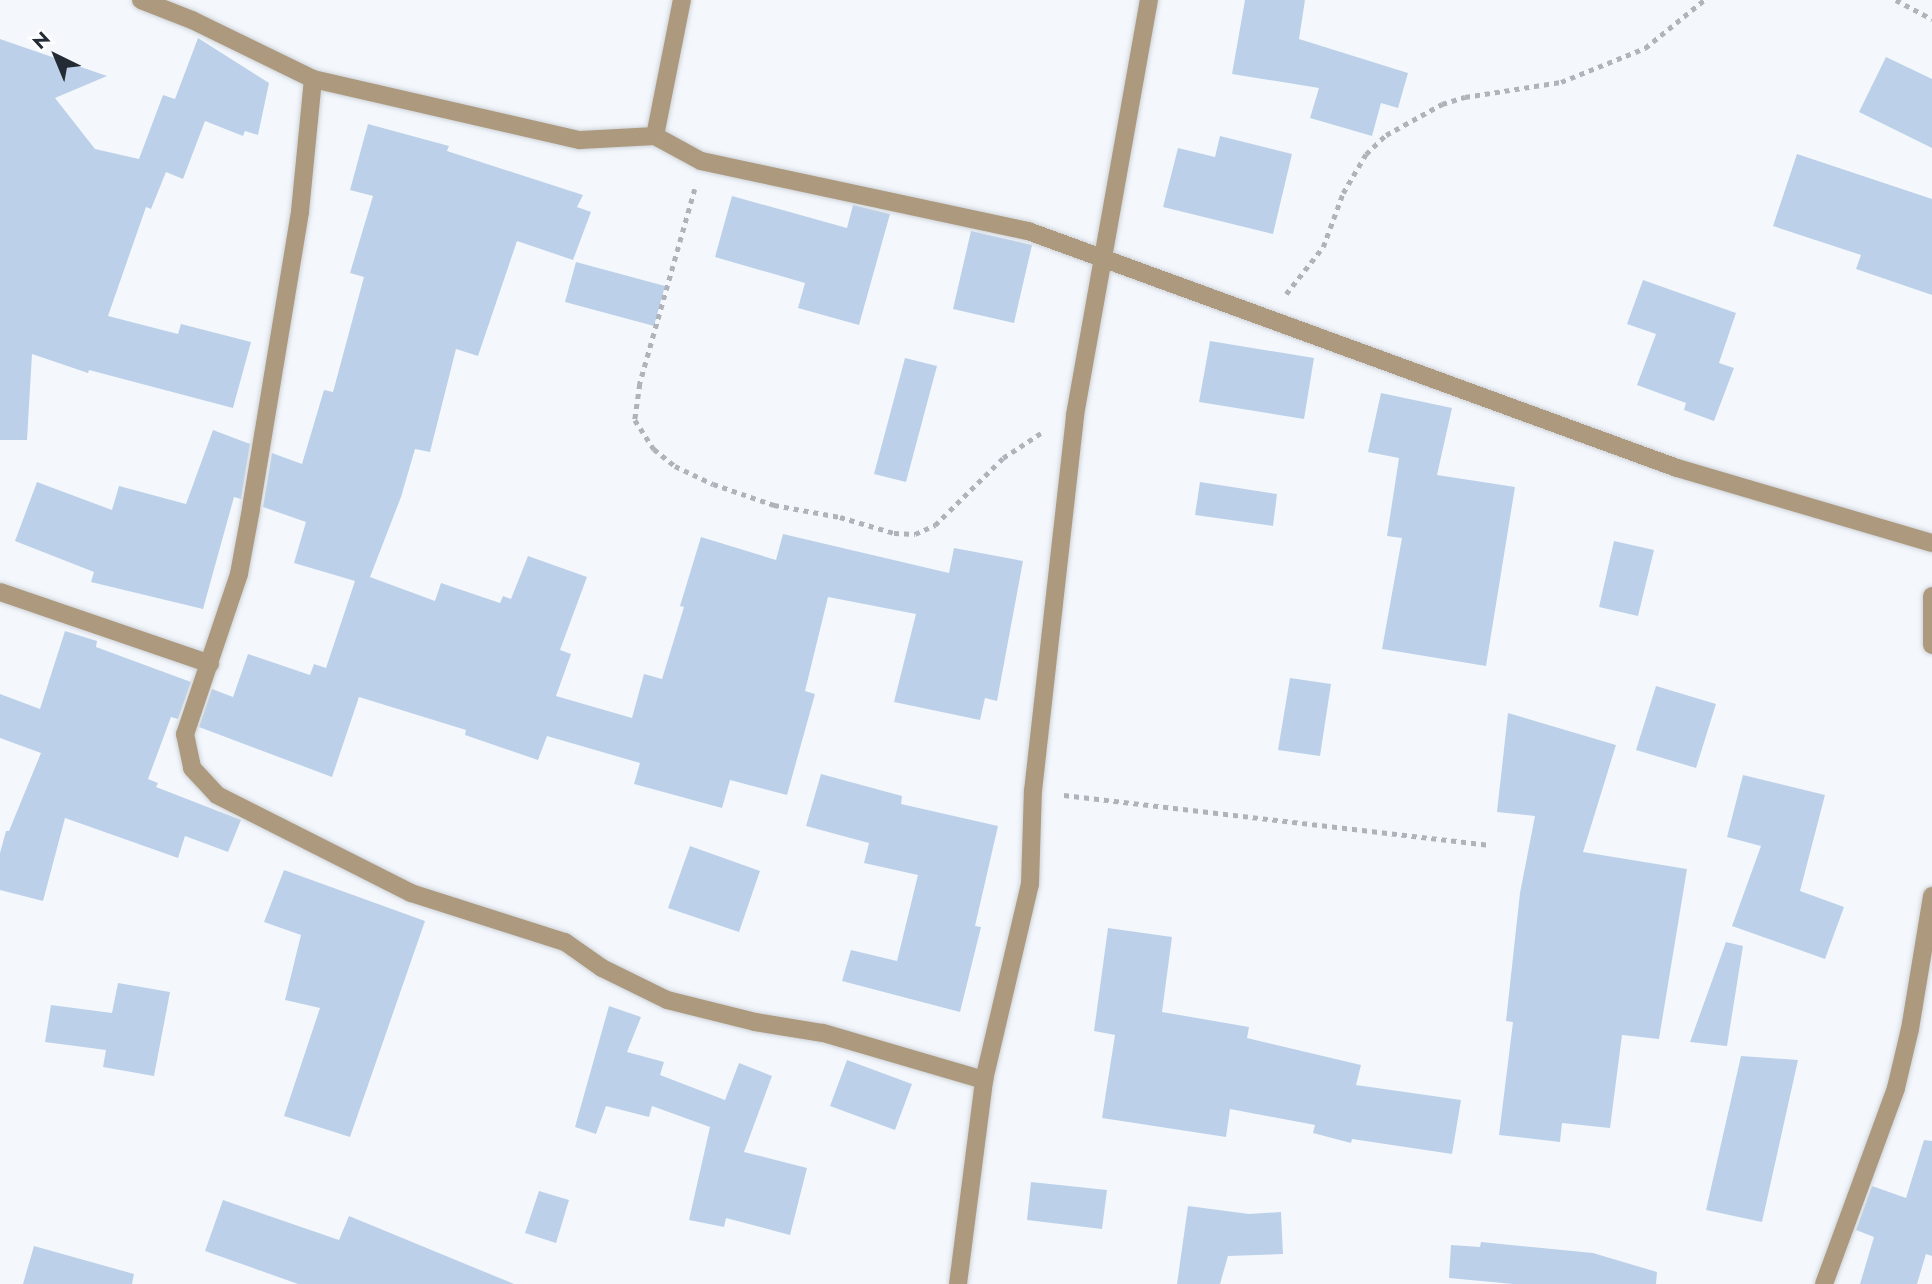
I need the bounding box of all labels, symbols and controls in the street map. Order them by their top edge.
north arrow [21,21,91,91]
text: N [27,25,56,55]

